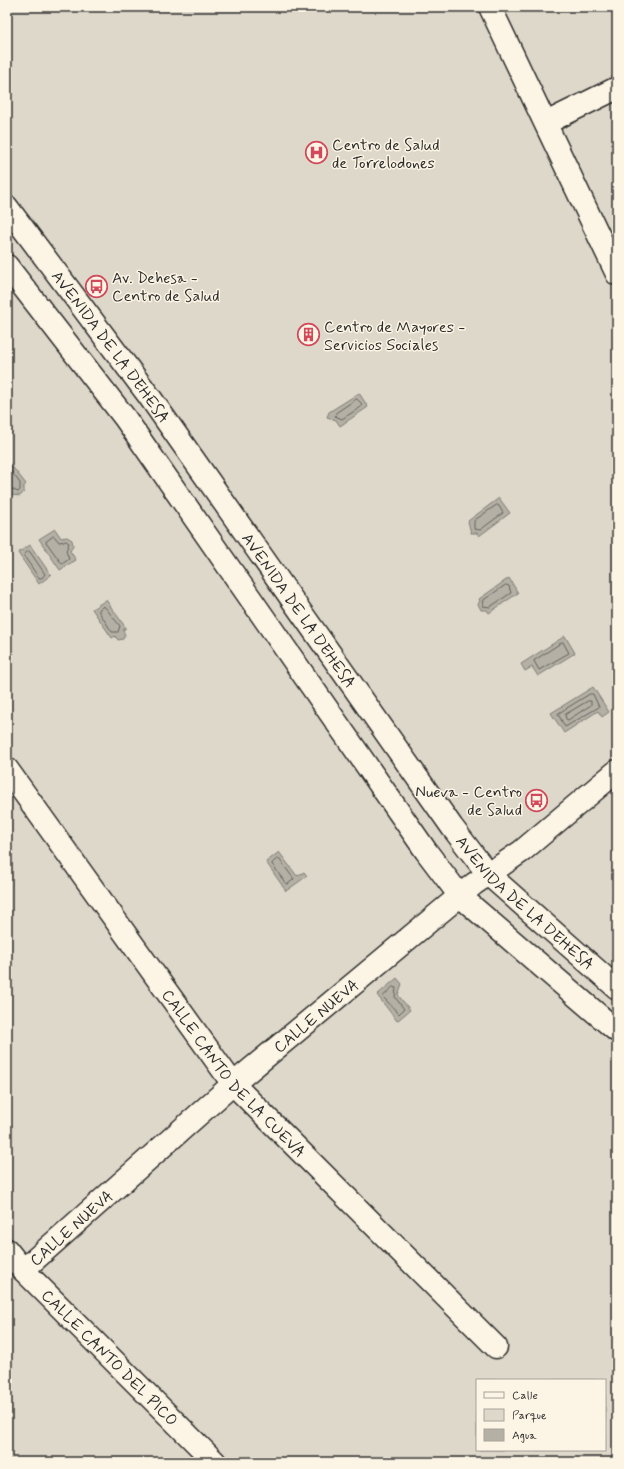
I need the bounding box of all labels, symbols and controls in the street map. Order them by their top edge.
place label: Centro de Salud de Torrelodones [332,135,440,174]
hospital icon: Centro de Salud de Torrelodones [304,140,330,166]
street label: AVENIDA DE LA DEHESA [46,267,174,428]
place label: Av. Dehesa - Centro de Salud [112,268,220,307]
bus stop icon: Av. Dehesa - Centro de Salud [83,273,109,299]
place label: Centro de Mayores - Servicios Sociales [324,317,465,356]
building icon: Centro de Mayores - Servicios Sociales [296,322,322,348]
street label: AVENIDA DE LA DEHESA [236,529,360,693]
place label: Nueva - Centro de Salud [415,782,522,821]
bus stop icon: Nueva - Centro de Salud [524,787,550,813]
street label: AVENIDA DE LA DEHESA [450,832,598,975]
street label: CALLE NUEVA [270,975,364,1058]
street label: CALLE CANTO DE LA CUEVA [156,985,310,1163]
street label: CALLE NUEVA [26,1186,118,1271]
street label: CALLE CANTO DEL PICO [36,1285,182,1431]
legend [476,1379,606,1451]
text: Calle [512,1388,538,1404]
text: Parque [512,1408,547,1424]
text: Agua [512,1428,537,1444]

